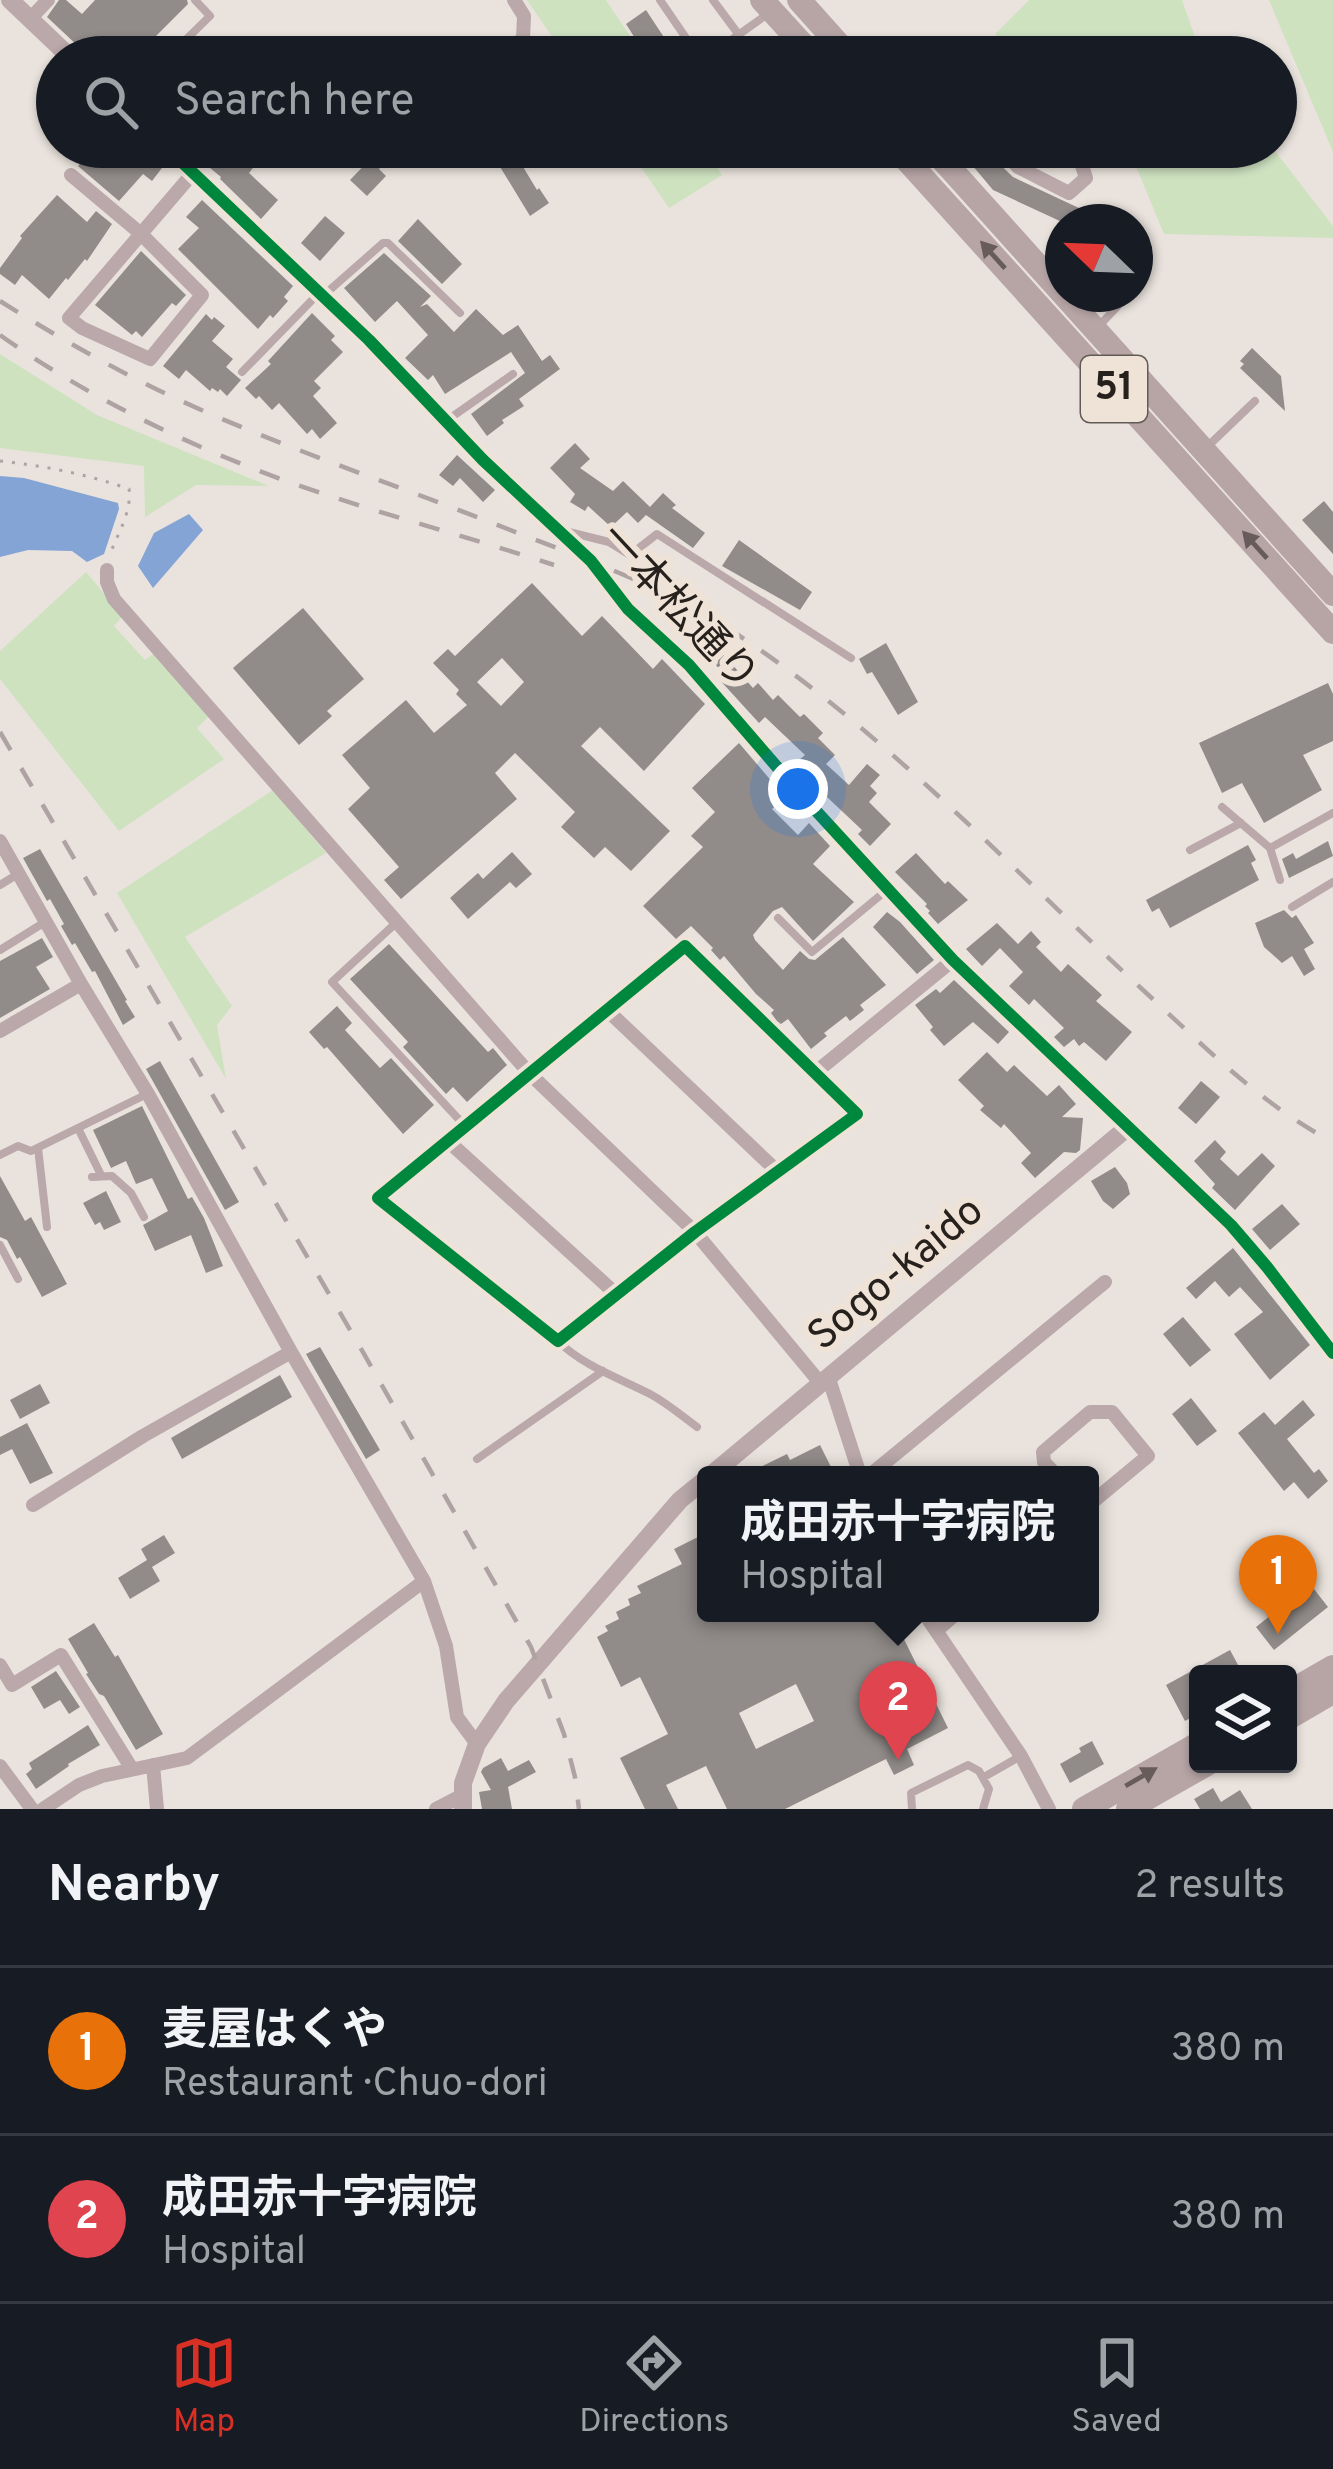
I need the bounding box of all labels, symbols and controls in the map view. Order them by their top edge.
search box [36,36,1297,168]
icon: search [78,69,144,135]
text: Search here [174,74,414,131]
north arrow [1045,204,1153,312]
one-way arrow [980,241,1007,270]
road number: 51 [1081,356,1147,422]
street label: 一本松通り [586,514,768,704]
one-way arrow [1242,530,1269,560]
your location [768,759,828,819]
street label: Sogo-kaido [798,1186,996,1364]
popup [697,1466,1099,1622]
text: 成田赤十字病院 [740,1497,1056,1554]
pin: 1 [1239,1535,1317,1634]
text: Hospital [740,1554,885,1603]
pin: 2 [859,1661,937,1760]
map controls [1189,1665,1297,1773]
button: layers [1189,1665,1297,1773]
one-way arrow [1124,1767,1158,1788]
text: Nearby [48,1855,220,1920]
text: 2 results [1134,1863,1285,1912]
text: 麦屋はくや [162,2004,387,2061]
text: 1 [79,2026,95,2075]
text: 380 m [1171,2026,1285,2075]
text: Restaurant · Chuo-dori [162,2061,548,2110]
text: 成田赤十字病院 [162,2172,477,2229]
text: 2 [75,2194,99,2243]
text: 380 m [1171,2194,1285,2243]
text: Hospital [162,2229,306,2278]
tab: Map [171,2330,237,2444]
tab: Directions [579,2330,729,2444]
tab: Saved [1071,2330,1162,2444]

